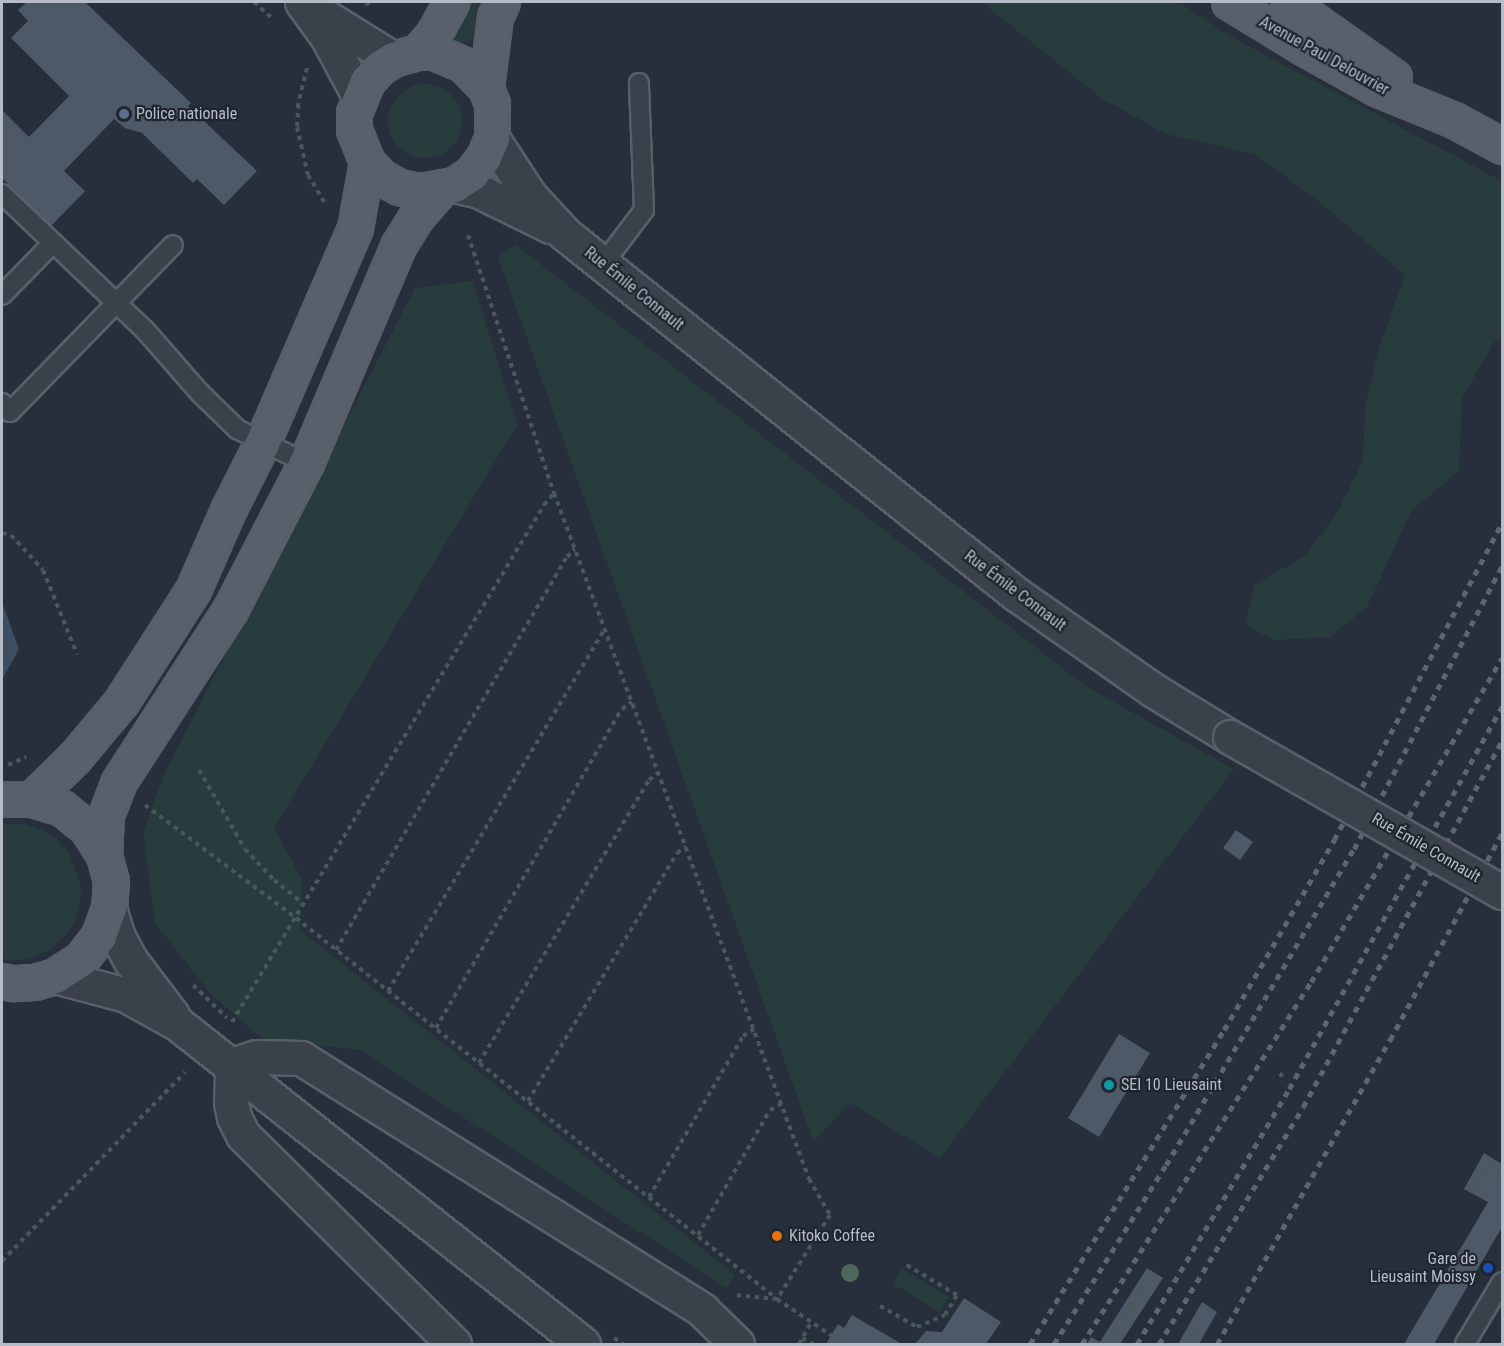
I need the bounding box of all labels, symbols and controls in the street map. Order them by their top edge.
street label: Avenue Paul Delouvrier [1256,12,1392,100]
place label: Police nationale [136,104,237,124]
marker: Police nationale [117,107,131,121]
street label: Rue Émile Connault [580,243,688,335]
street label: Rue Émile Connault [960,547,1070,635]
street label: Rue Émile Connault [1368,809,1484,887]
place label: SEI 10 Lieusaint [1121,1075,1222,1095]
marker: SEI 10 Lieusaint [1102,1078,1116,1092]
place label: Kitoko Coffee [789,1226,875,1246]
marker: Kitoko Coffee [770,1229,784,1243]
place label: Gare de Lieusaint Moissy [1370,1249,1476,1287]
marker: Gare de Lieusaint Moissy [1481,1261,1495,1275]

